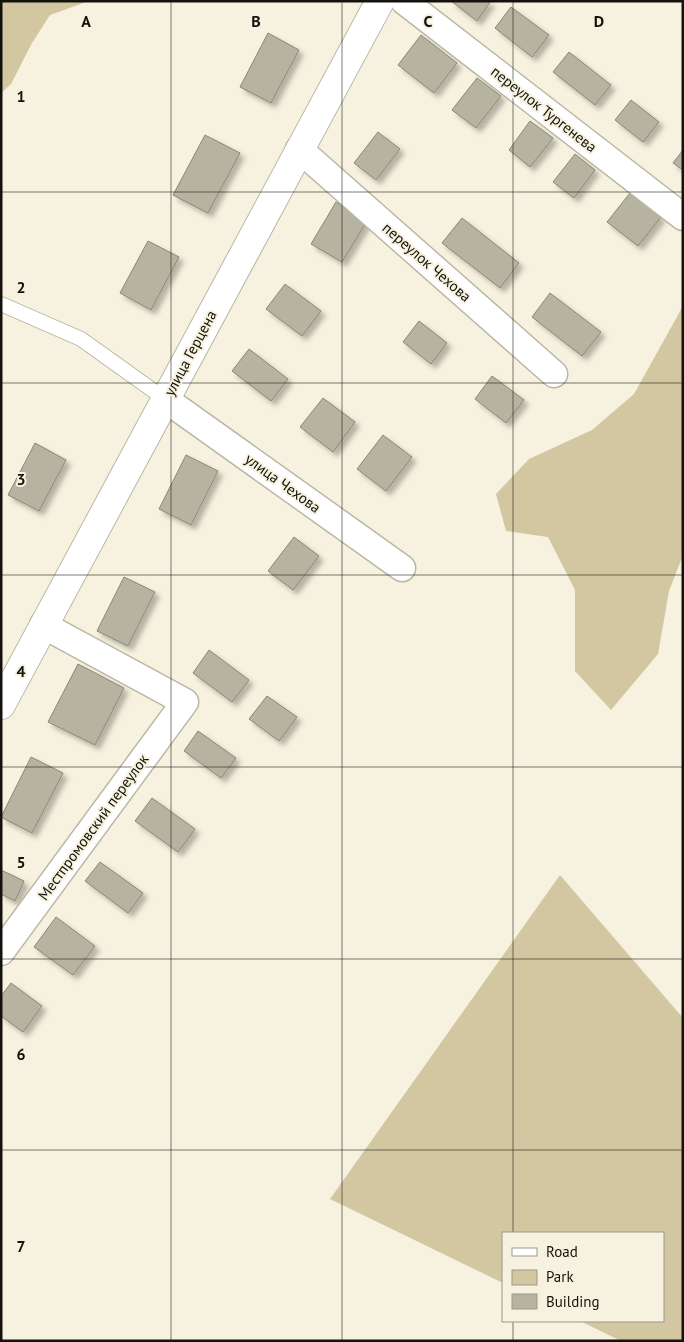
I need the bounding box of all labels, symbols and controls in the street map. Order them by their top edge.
text: A [81,11,91,31]
text: B [251,11,261,31]
text: C [424,11,433,31]
text: D [594,11,604,31]
street label: переулок Тургенева [487,62,601,156]
text: 1 [16,86,26,106]
street label: переулок Чехова [379,218,475,306]
text: 2 [16,277,26,297]
street label: улица Герцена [159,307,221,399]
street label: улица Чехова [241,449,325,517]
text: 3 [16,469,26,489]
text: 4 [16,661,26,681]
street label: Местпромовский переулок [34,749,153,904]
text: 5 [16,852,26,872]
text: 6 [16,1044,26,1064]
legend [502,1232,664,1322]
text: 7 [16,1236,26,1256]
text: Road [546,1242,578,1261]
text: Park [546,1267,574,1286]
text: Building [546,1292,600,1311]

